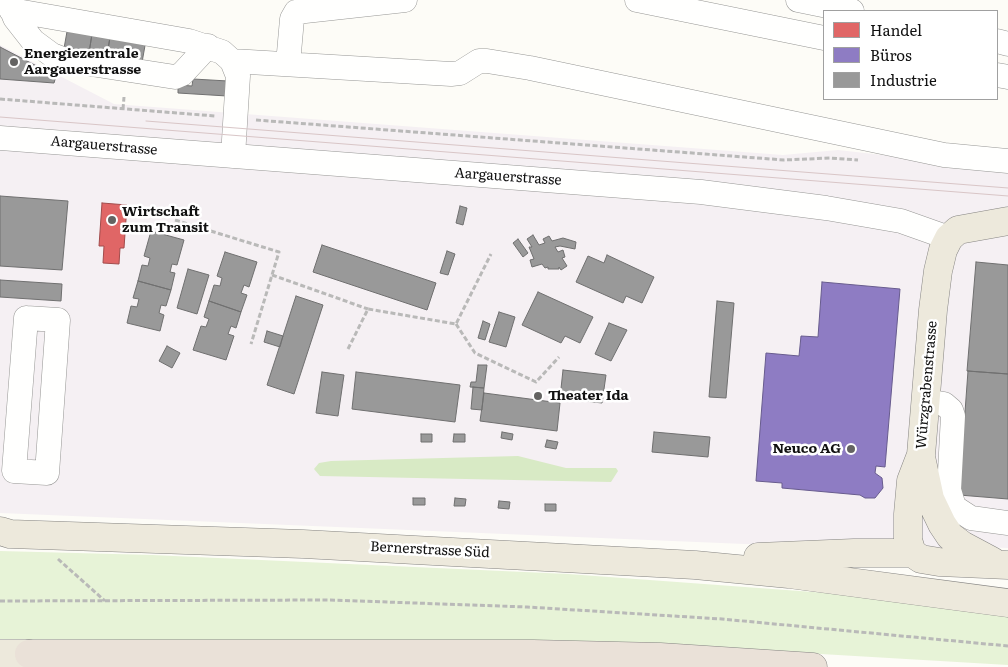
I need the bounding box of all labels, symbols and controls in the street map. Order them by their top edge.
legend [823,10,998,100]
text: Handel [870,18,922,41]
text: Büros [870,43,912,66]
place label: Energiezentrale Aargauerstrasse [24,46,141,78]
marker: Energiezentrale Aargauerstrasse [8,56,20,68]
text: Industrie [870,68,937,91]
street label: Aargauerstrasse [50,133,158,159]
street label: Aargauerstrasse [454,165,562,189]
place label: Wirtschaft zum Transit [122,204,209,236]
marker: Wirtschaft zum Transit [106,214,118,226]
street label: Würzgrabenstrasse [913,320,941,450]
place label: Theater Ida [548,388,629,404]
marker: Theater Ida [532,390,544,402]
place label: Neuco AG [772,441,841,457]
marker: Neuco AG [845,443,857,455]
street label: Bernerstrasse Süd [370,538,490,562]

